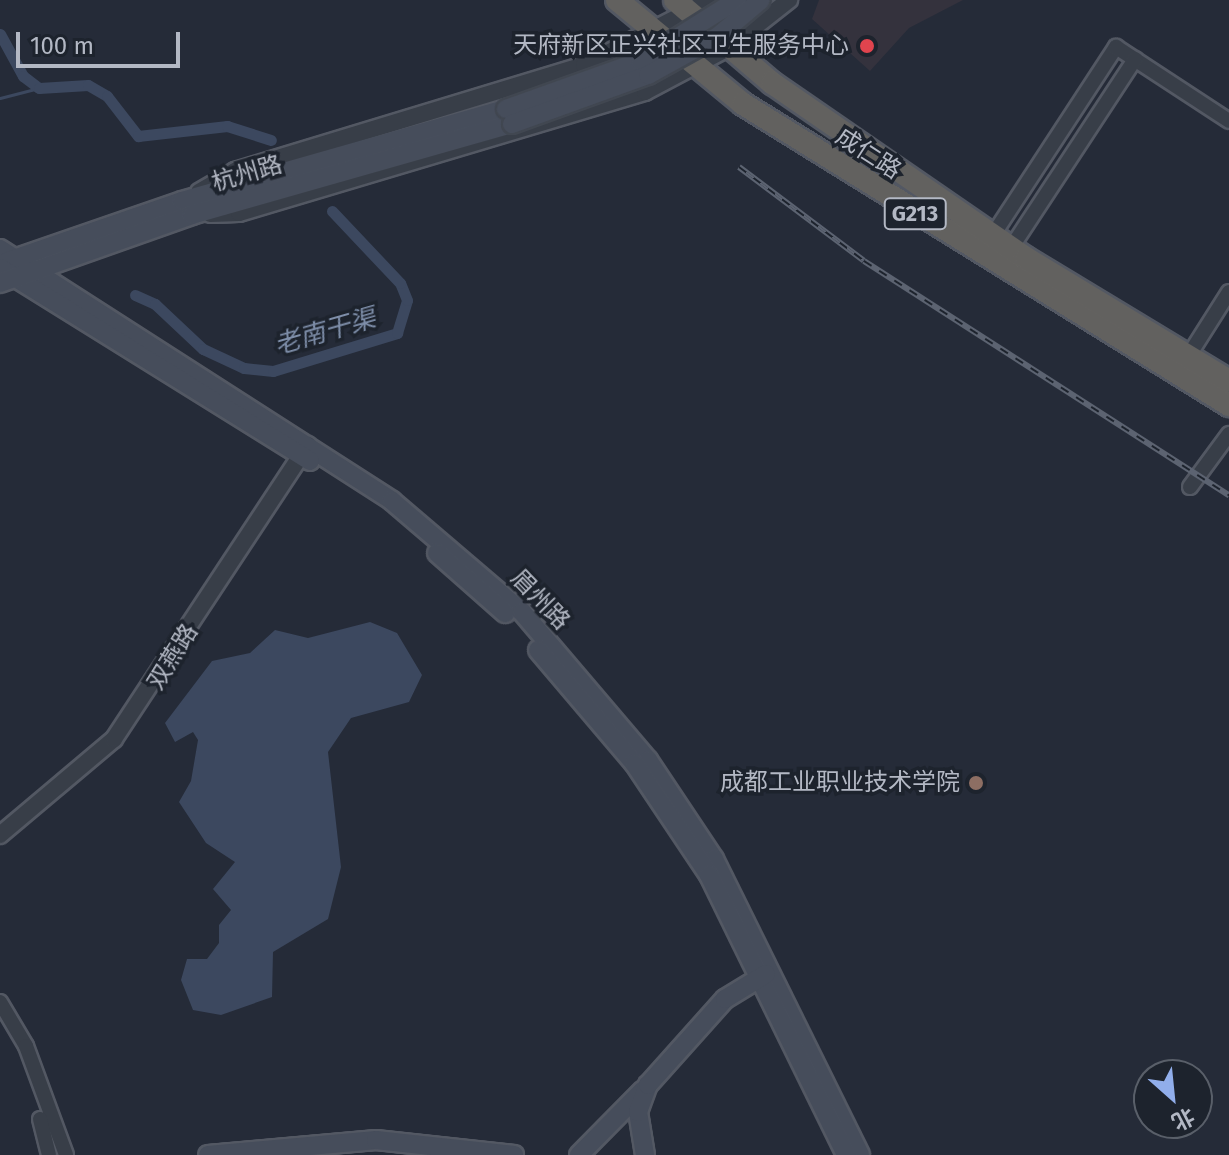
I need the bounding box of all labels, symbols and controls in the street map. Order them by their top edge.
scale bar [20,16,184,66]
text: 100 m [30,32,94,60]
place label: 天府新区正兴社区卫生服务中心 [513,32,849,60]
marker: 天府新区正兴社区卫生服务中心 [856,35,878,57]
street label: 成仁路 [830,122,906,186]
street label: 杭州路 [208,150,286,198]
road number: G213 [883,196,947,232]
water label: 老南干渠 [271,303,379,361]
street label: 眉州路 [505,564,575,636]
street label: 双燕路 [142,619,204,695]
place label: 成都工业职业技术学院 [720,769,960,797]
marker: 成都工业职业技术学院 [967,774,985,792]
north arrow [1133,1059,1213,1139]
text: 北 [1167,1102,1199,1136]

